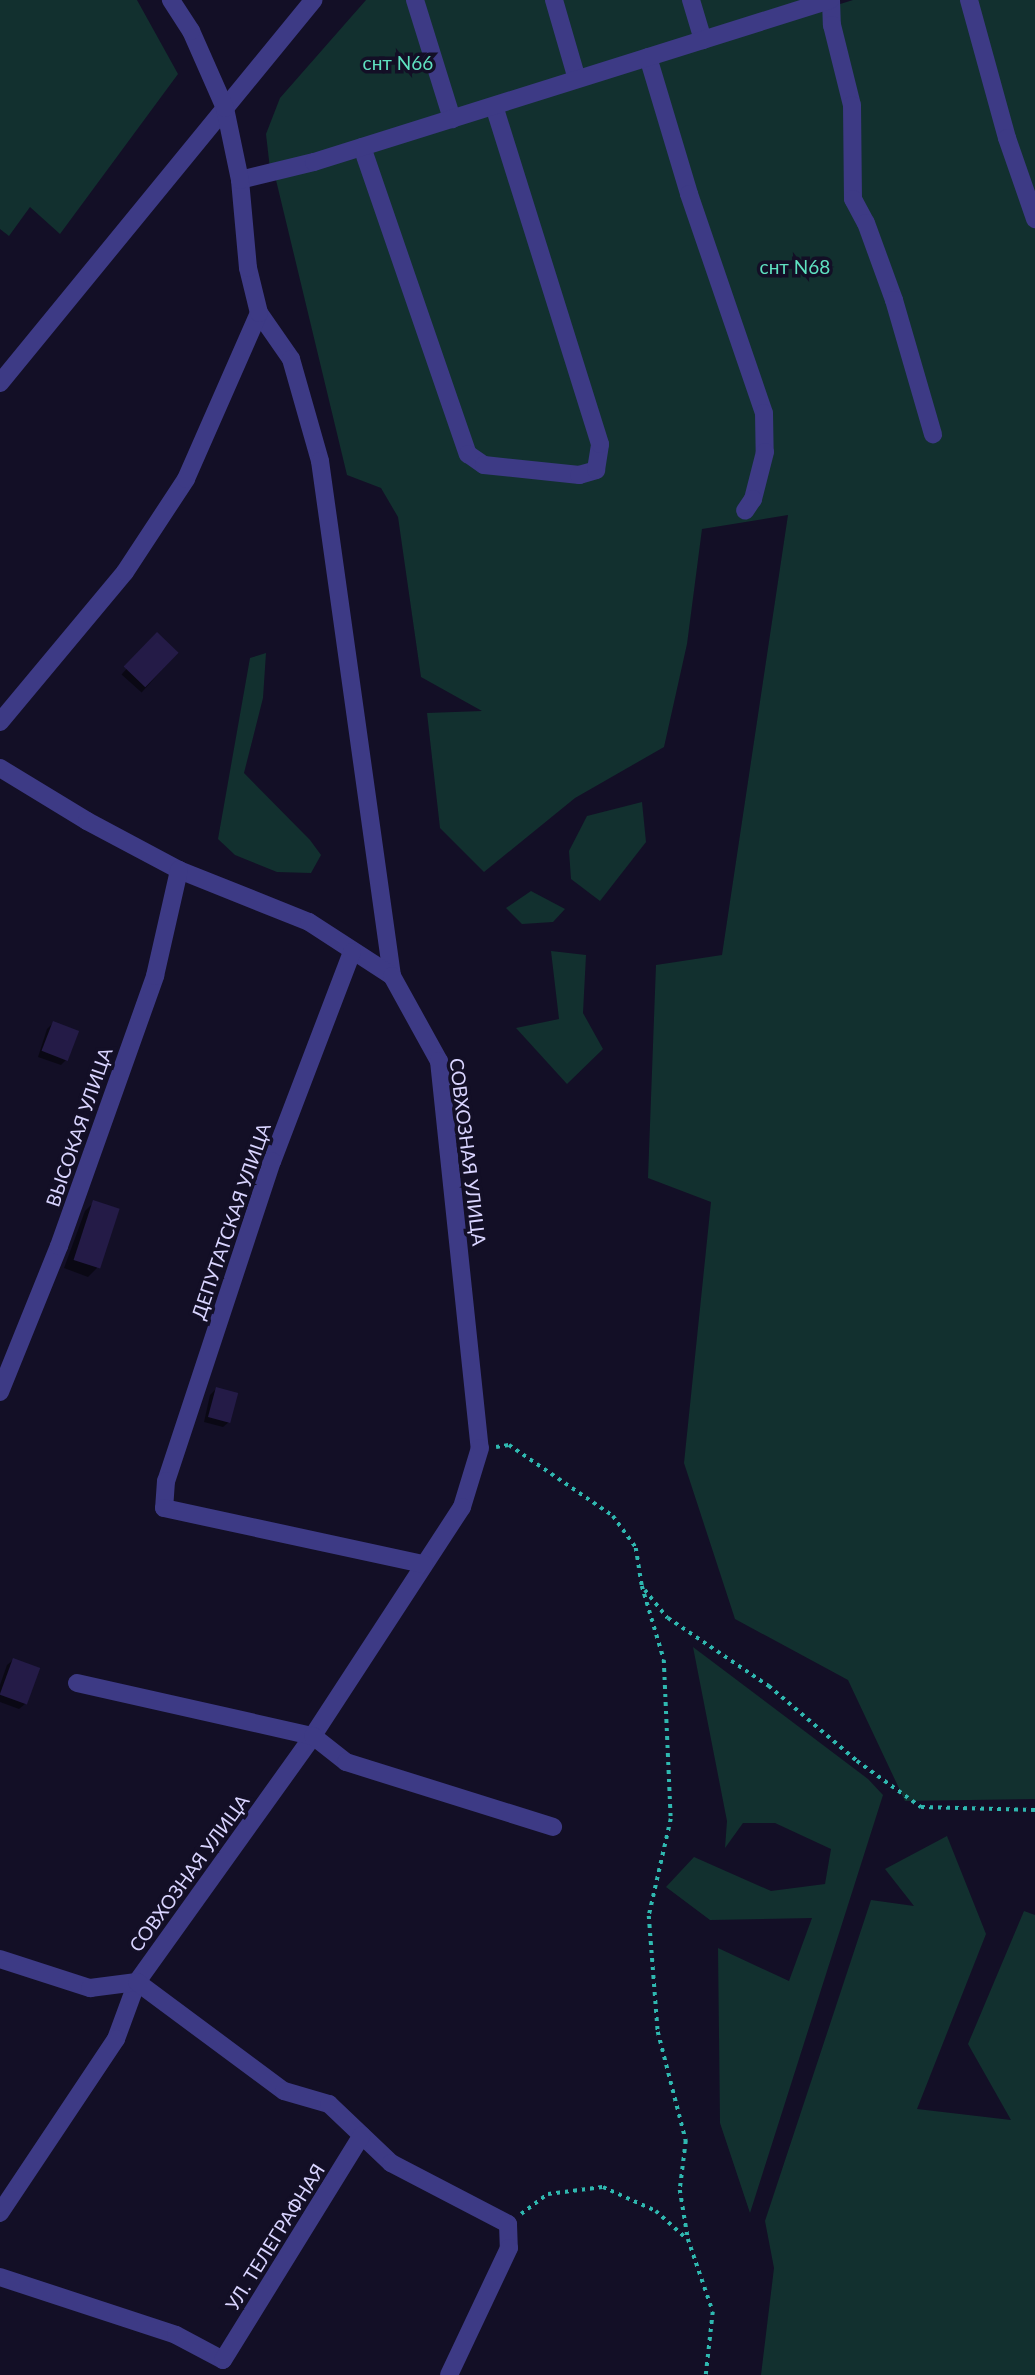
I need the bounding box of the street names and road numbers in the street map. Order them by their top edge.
street label: ВЫСОКАЯ УЛИЦА [41,1044,117,1210]
street label: СОВХОЗНАЯ УЛИЦА [445,1057,491,1247]
street label: ДЕПУТАТСКАЯ УЛИЦА [187,1120,275,1322]
street label: СОВХОЗНАЯ УЛИЦА [124,1790,254,1956]
street label: УЛ. ТЕЛЕГРАФНАЯ [221,2159,329,2315]

